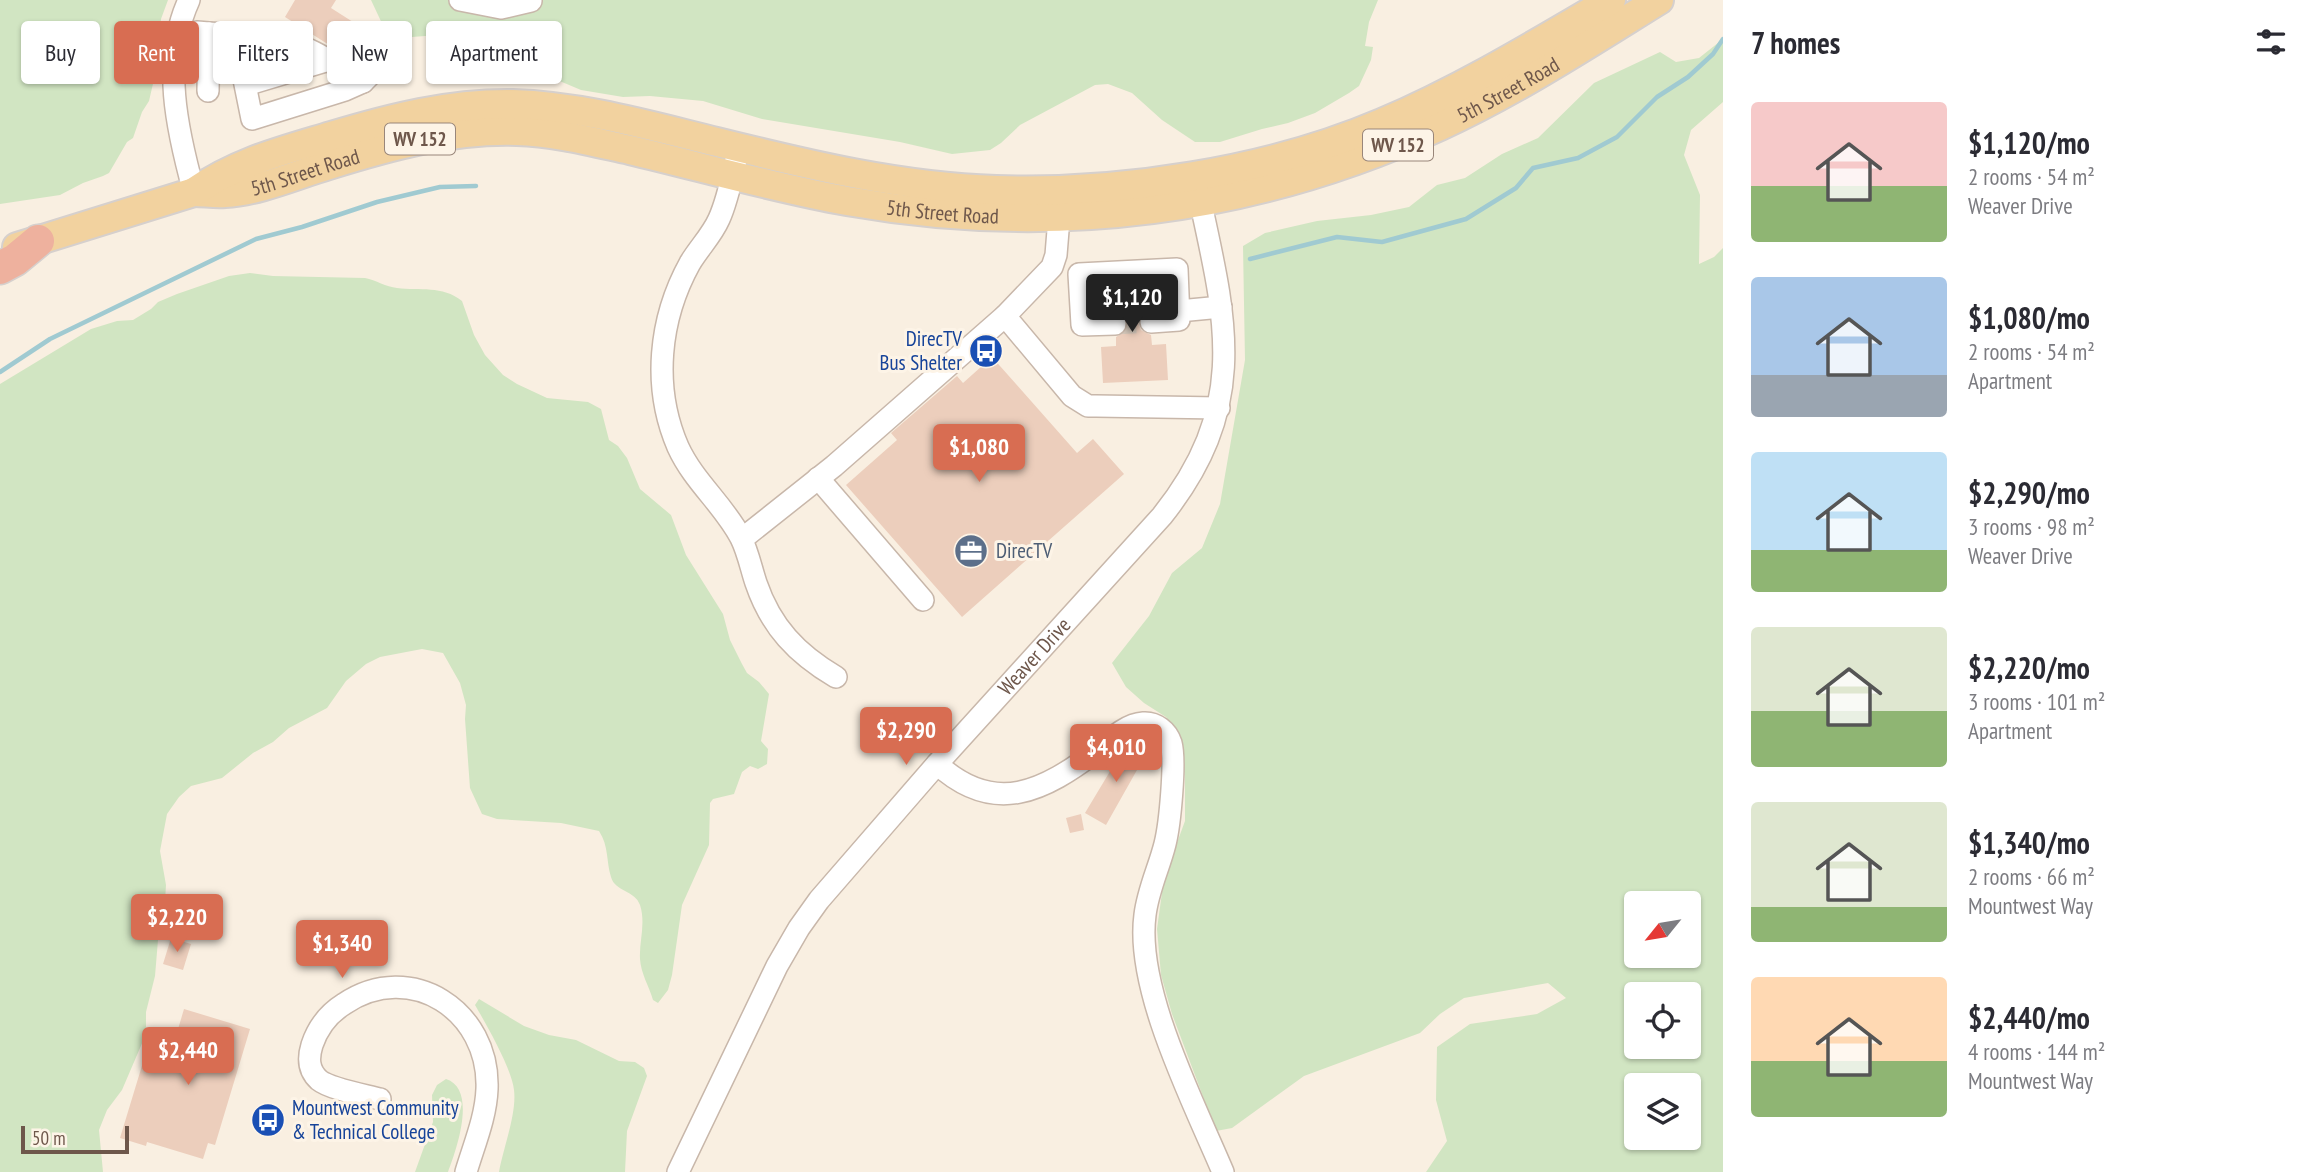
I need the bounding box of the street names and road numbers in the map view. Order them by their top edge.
street label: 5th Street Road [1452,51,1564,129]
road number: WV 152 [385,124,455,154]
road number: WV 152 [1363,130,1433,160]
street label: 5th Street Road [248,142,363,202]
street label: 5th Street Road [885,193,999,230]
street label: Weaver Drive [992,612,1076,701]

